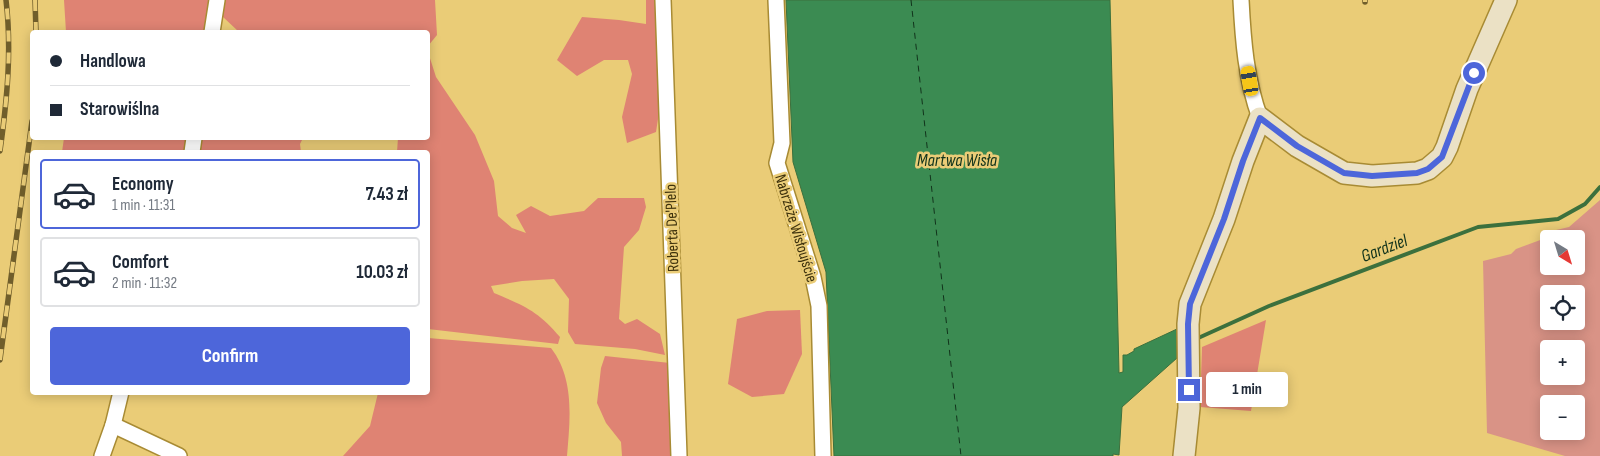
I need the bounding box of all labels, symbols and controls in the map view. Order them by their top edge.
text: Handlowa [80,50,146,73]
route start [1463,62,1485,84]
car [1240,65,1259,97]
text: Starowiślna [80,98,159,121]
water label: Martwa Wisła [917,150,998,171]
icon: car [52,172,97,217]
street label: Nabrzeże Wisłoujście [770,172,821,285]
text: Economy [112,173,174,196]
text: 7.43 zł [365,183,408,206]
street label: Roberta De'Plelo [661,184,684,272]
text: 1 min · 11:31 [112,196,175,215]
water label: Gardziel [1358,230,1411,267]
north arrow [1540,230,1585,275]
map controls [1540,230,1585,440]
icon: car [52,250,97,295]
text: Comfort [112,251,169,274]
text: 10.03 zł [356,261,408,284]
text: 2 min · 11:32 [112,274,177,293]
button: locate [1540,285,1585,330]
button: Confirm [50,327,410,385]
button: + [1540,340,1585,385]
callout: 1 min [1206,372,1289,408]
route end [1178,379,1200,401]
text: 1 min [1232,380,1262,399]
button: − [1540,395,1585,440]

